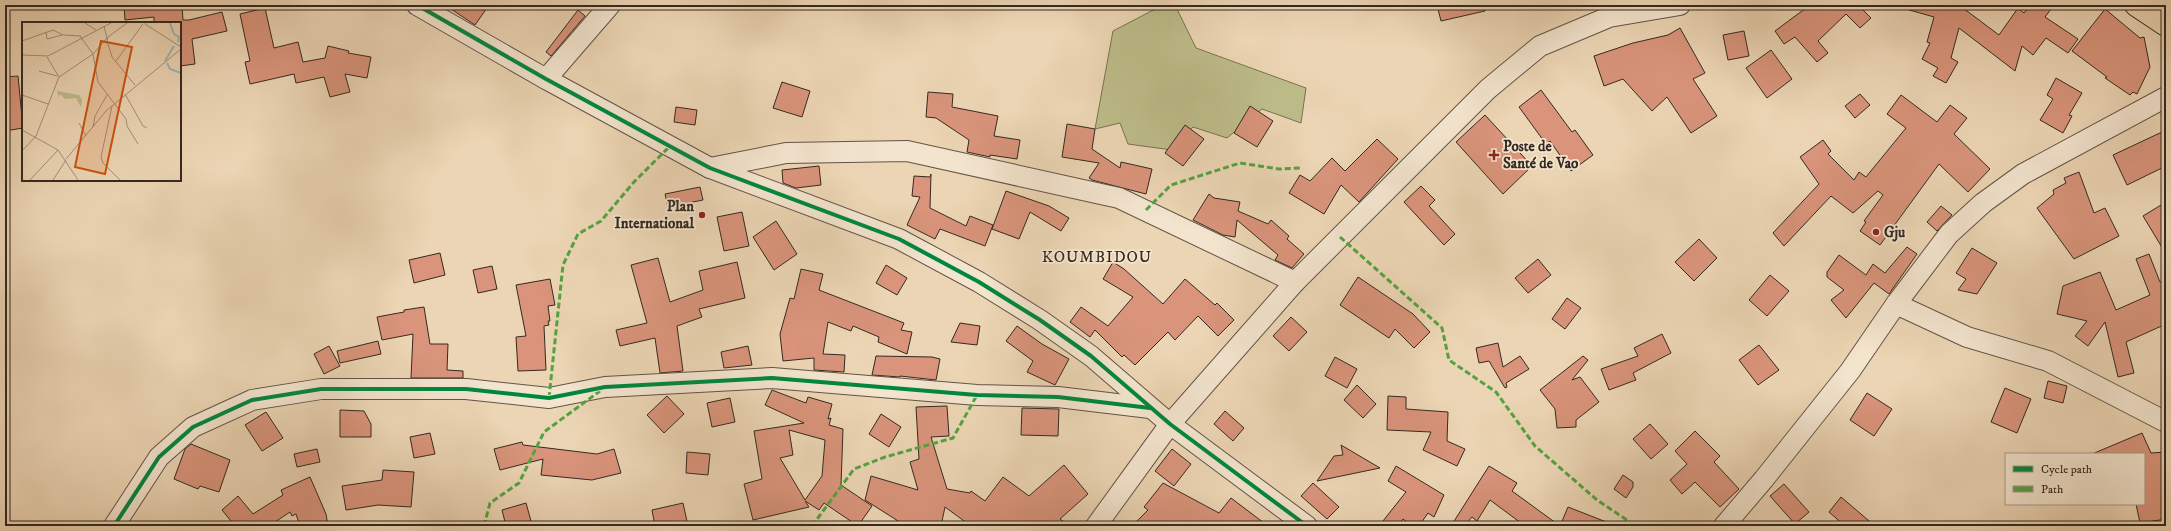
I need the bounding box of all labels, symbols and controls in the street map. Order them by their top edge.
inset map [22,22,181,181]
place label: Poste de Santé de Vao [1503,137,1579,173]
marker: Poste de Santé de Vao [1488,149,1500,161]
place label: Plan International [615,197,694,233]
marker: Plan International [697,210,707,220]
place label: Gju [1884,223,1906,242]
marker: Gju [1871,227,1881,237]
district label: KOUMBIDOU [1042,247,1152,267]
legend [2005,453,2145,505]
text: Cycle path [2041,462,2093,477]
text: Path [2041,482,2064,497]

